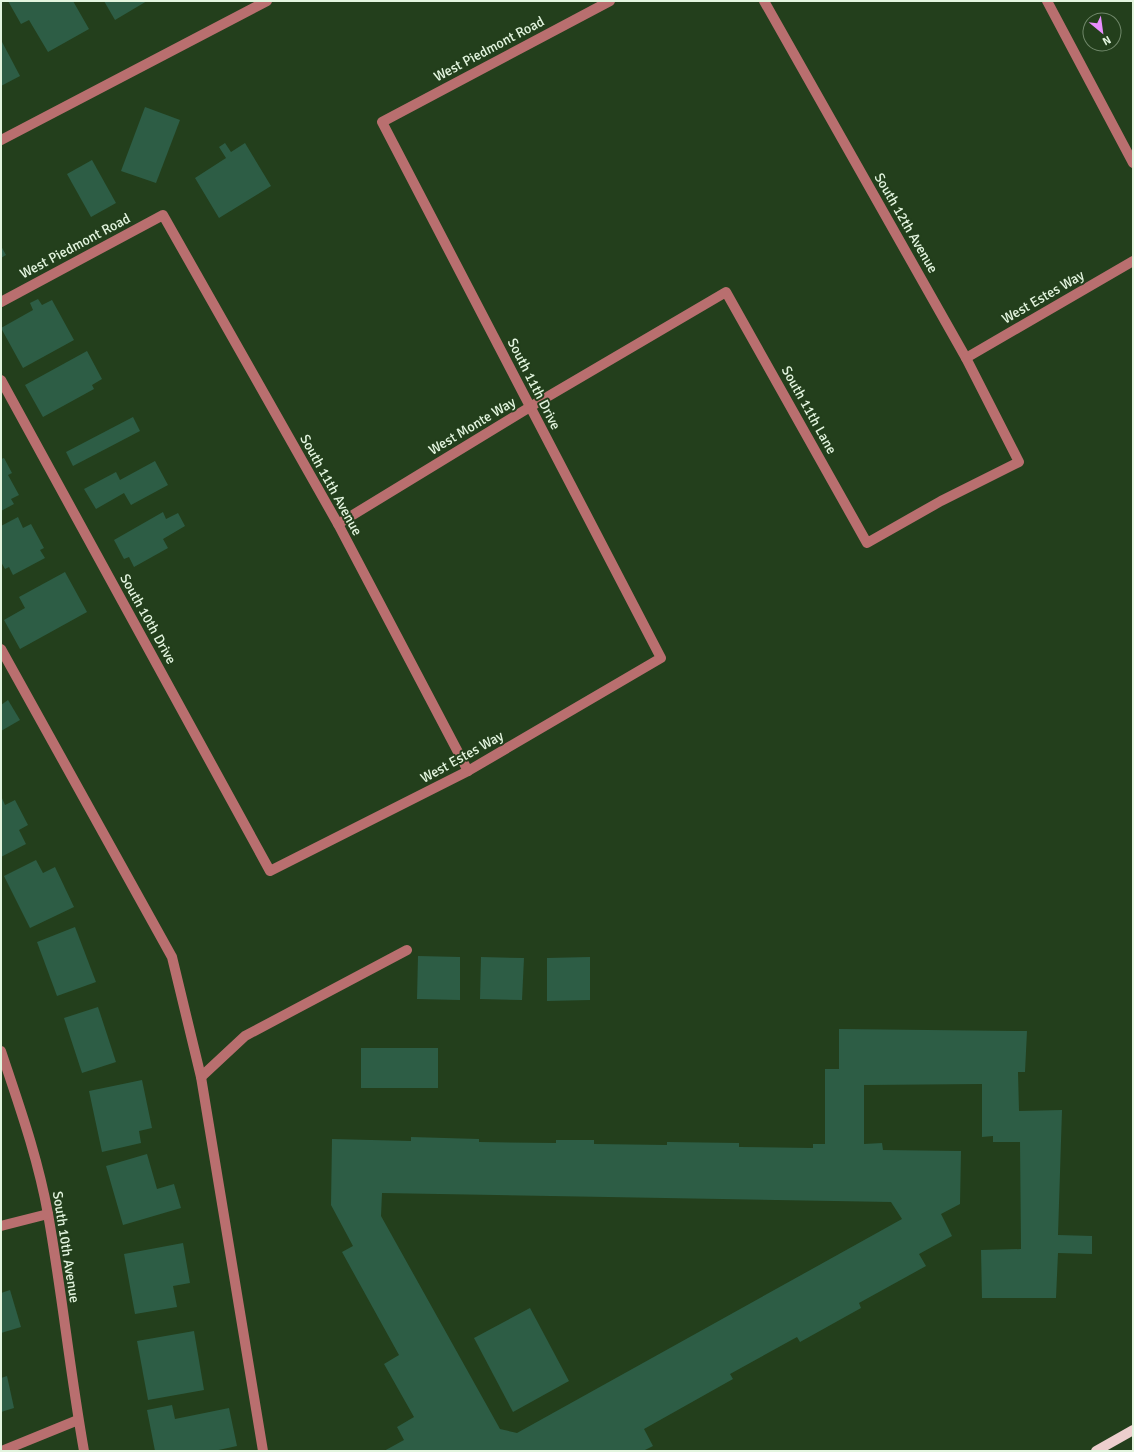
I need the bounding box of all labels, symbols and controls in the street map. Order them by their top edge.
north arrow [1082,12,1122,52]
street label: West Piedmont Road [431,13,547,85]
text: N [1100,33,1113,48]
street label: South 12th Avenue [870,170,942,276]
street label: West Piedmont Road [17,210,133,282]
street label: West Estes Way [999,266,1088,327]
street label: South 11th Drive [504,335,564,433]
street label: South 11th Lane [778,363,840,457]
street label: West Monte Way [425,393,519,459]
street label: South 11th Avenue [296,432,366,538]
street label: South 10th Drive [116,571,180,667]
street label: West Estes Way [417,727,507,787]
street label: South 10th Avenue [49,1190,83,1304]

